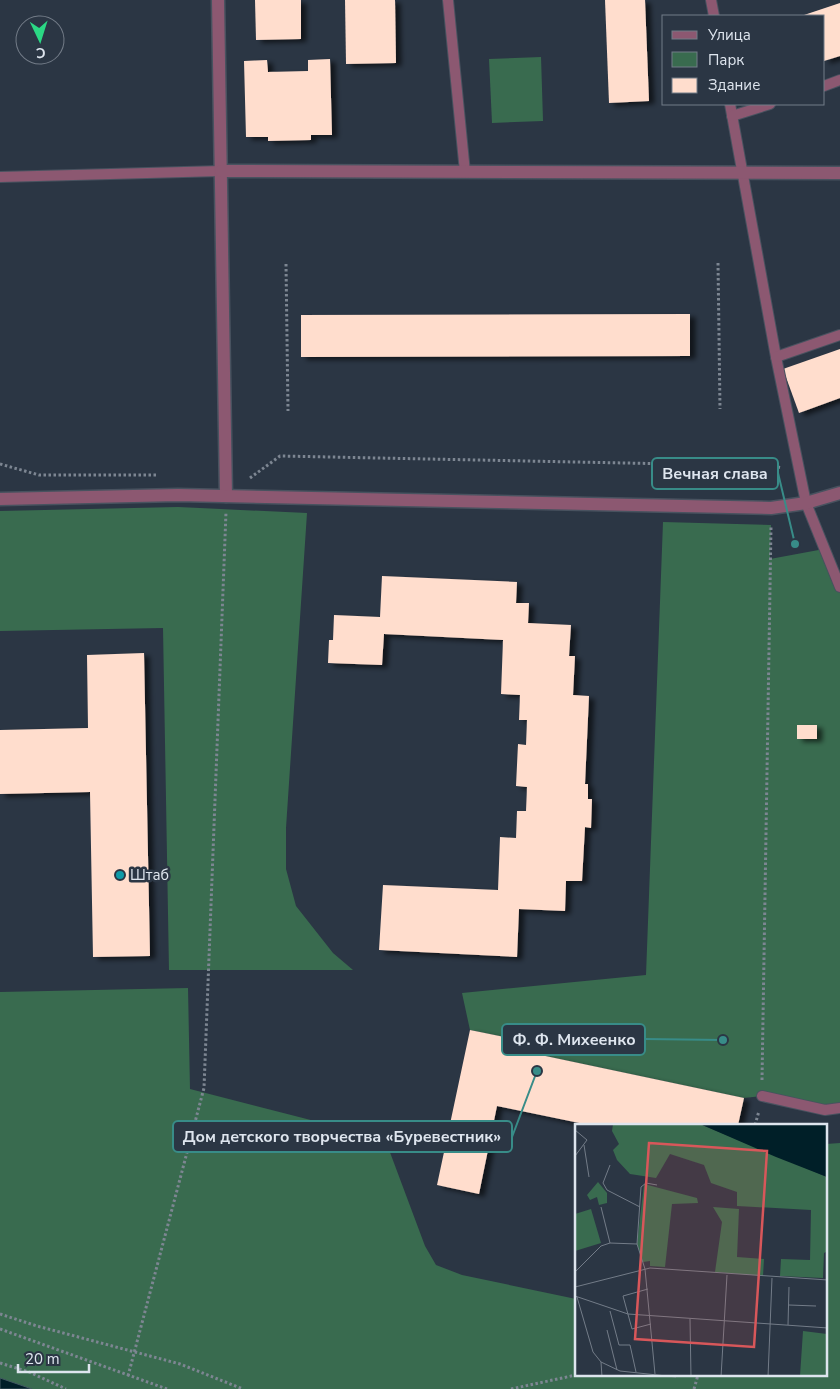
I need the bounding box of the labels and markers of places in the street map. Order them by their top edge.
callout: Вечная слава [652,458,778,489]
place label: Штаб [130,865,169,885]
marker: Штаб [114,869,126,881]
callout: Ф. Ф. Михеенко [502,1024,645,1055]
callout: Дом детского творчества «Буревестник» [173,1121,512,1152]

